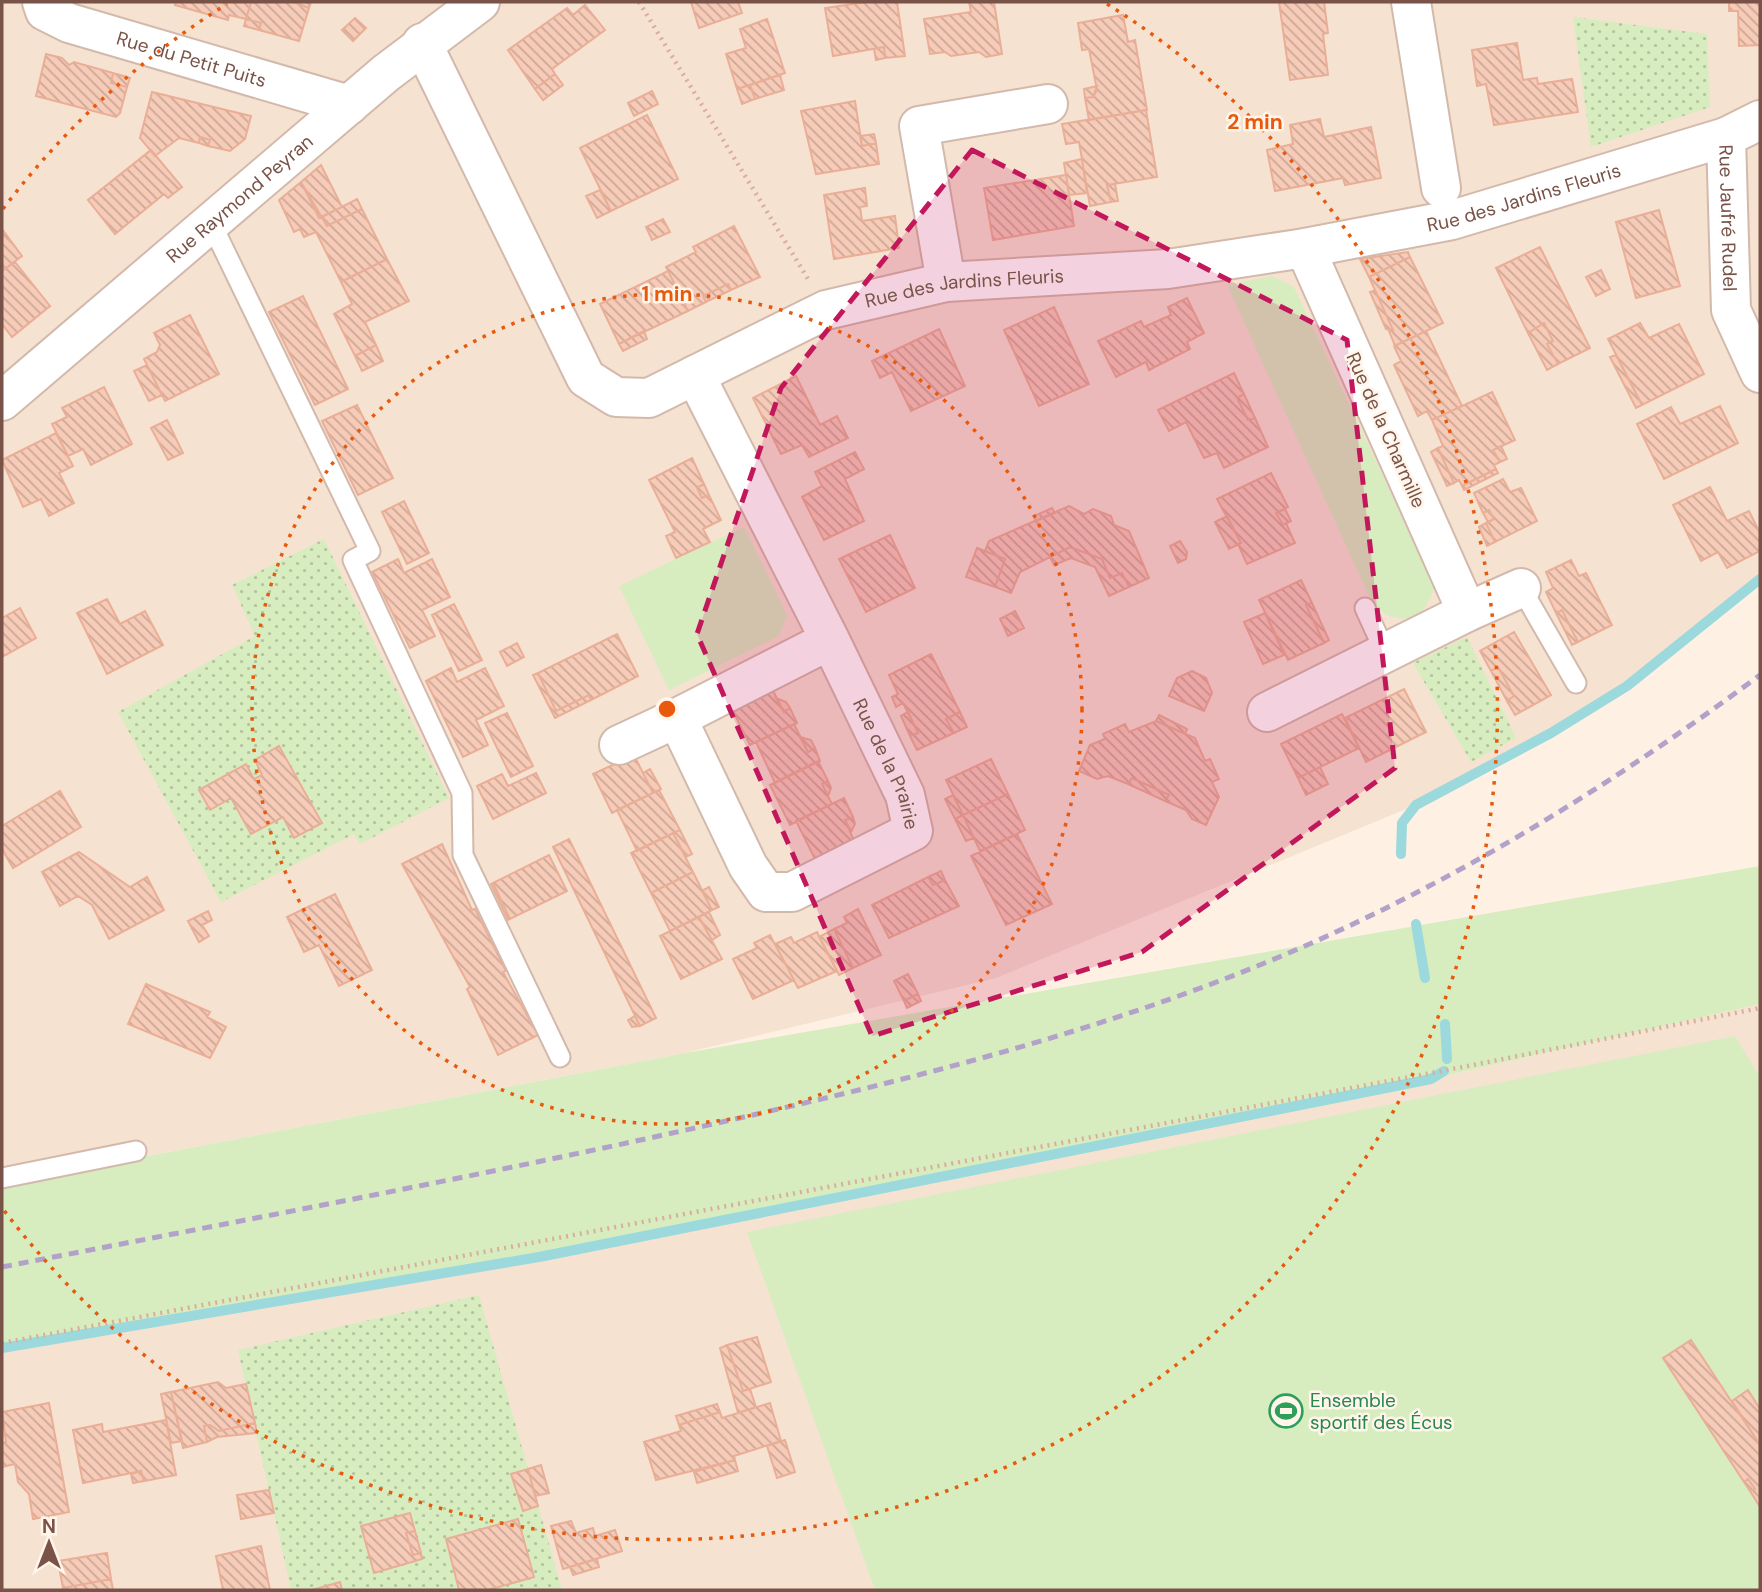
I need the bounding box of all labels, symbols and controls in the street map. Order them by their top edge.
street label: Rue du Petit Puits [114,25,269,93]
text: 2 min [1227,108,1283,136]
street label: Rue Raymond Peyran [161,129,318,268]
street label: Rue Jaufré Rudel [1714,144,1743,292]
street label: Rue des Jardins Fleuris [1424,157,1624,237]
street label: Rue des Jardins Fleuris [862,263,1065,313]
text: 1 min [641,280,693,308]
street label: Rue de la Charmille [1340,348,1432,512]
street label: Rue de la Prairie [848,694,925,832]
centre of rings [655,697,679,721]
place label: Ensemble sportif des Écus [1310,1388,1453,1435]
sports icon: Ensemble sportif des Écus [1267,1392,1305,1430]
north arrow [14,1508,84,1578]
text: N [42,1514,56,1539]

